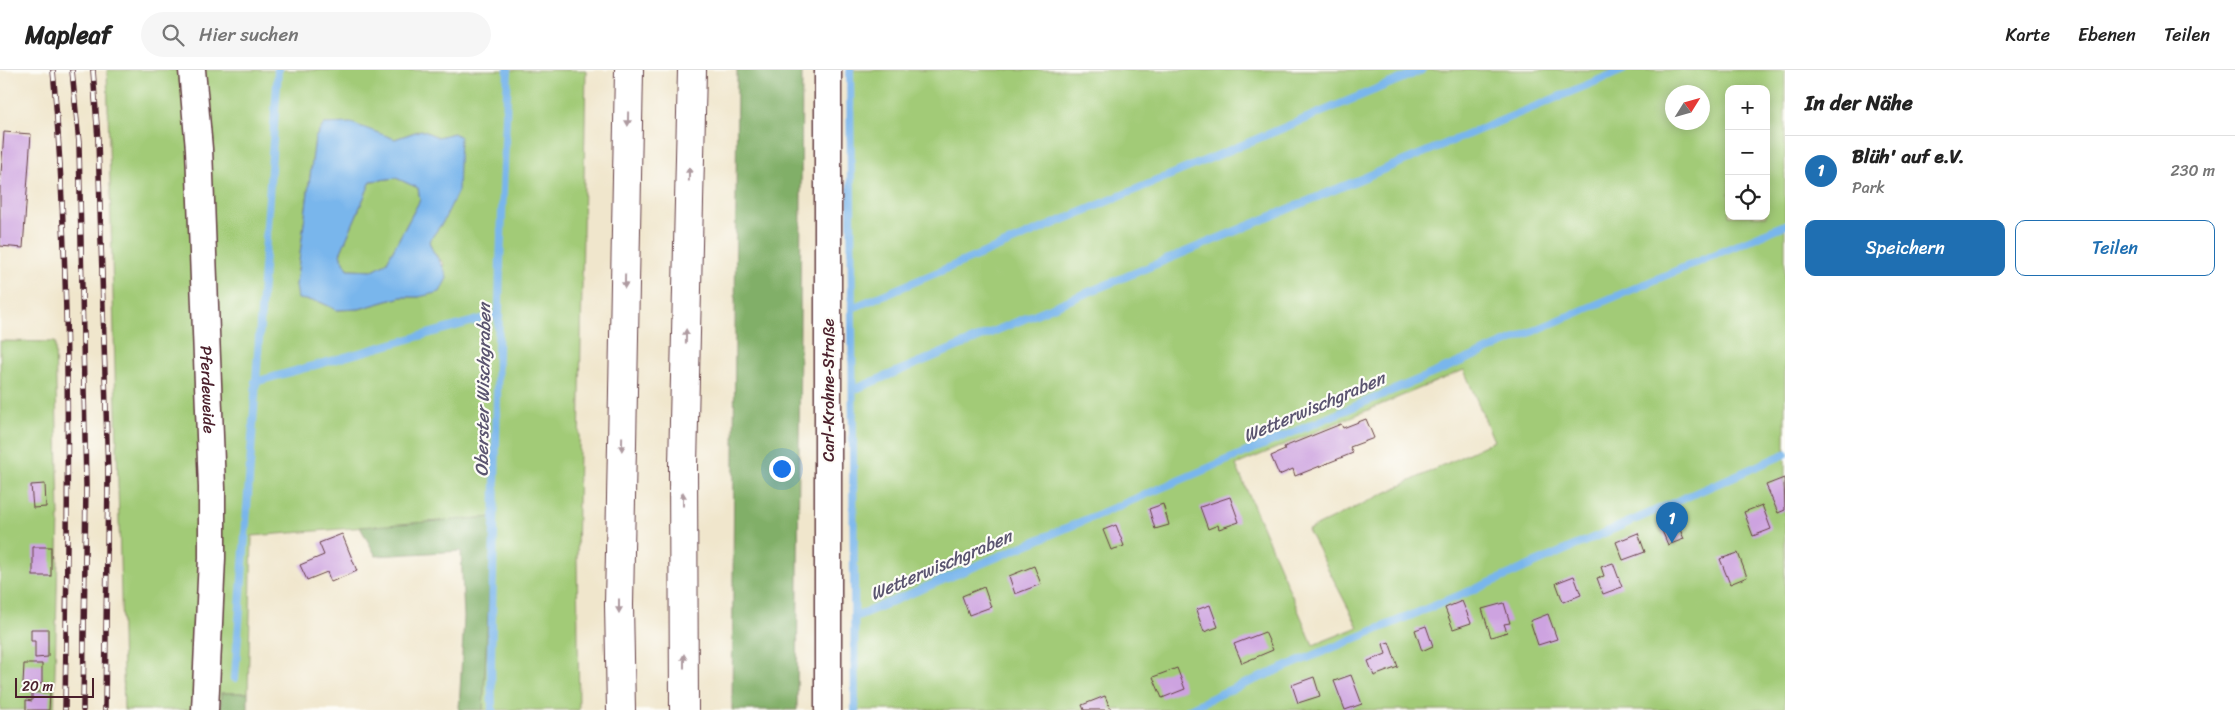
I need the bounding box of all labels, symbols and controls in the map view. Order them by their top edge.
search box [141,12,491,57]
text: Mapleaf [25,14,111,56]
text: Hier suchen [199,18,299,51]
text: Karte [2006,19,2050,51]
text: Ebenen [2078,19,2136,51]
text: Teilen [2164,19,2210,51]
icon: search [159,21,187,49]
text: In der Nähe [1805,84,1913,122]
north arrow [1665,85,1710,130]
map controls [1725,85,1770,220]
button: + [1725,85,1770,130]
one-way arrow [624,111,632,127]
button: − [1725,130,1770,175]
text: Blüh' auf e.V. [1852,140,1965,173]
text: 1 [1818,156,1824,185]
text: 230 m [2170,156,2215,185]
one-way arrow [686,166,694,182]
text: Park [1852,173,1885,202]
button: locate [1725,175,1770,220]
button: Speichern [1805,220,2005,276]
button: Teilen [2015,220,2215,276]
one-way arrow [621,273,629,289]
water label: Oberster Wischgraben [465,301,501,477]
street label: Carl-Krohne-Straße [814,318,843,462]
one-way arrow [682,328,690,344]
street label: Pferdeweide [192,345,224,434]
water label: Wetterwischgraben [1238,362,1392,451]
one-way arrow [618,436,626,452]
your location [769,456,795,482]
one-way arrow [679,491,687,507]
pin: 1 [1656,502,1688,543]
water label: Wetterwischgraben [865,520,1019,609]
one-way arrow [615,598,623,614]
one-way arrow [680,653,688,669]
text: 20 m [22,674,53,699]
scale bar [15,675,94,698]

